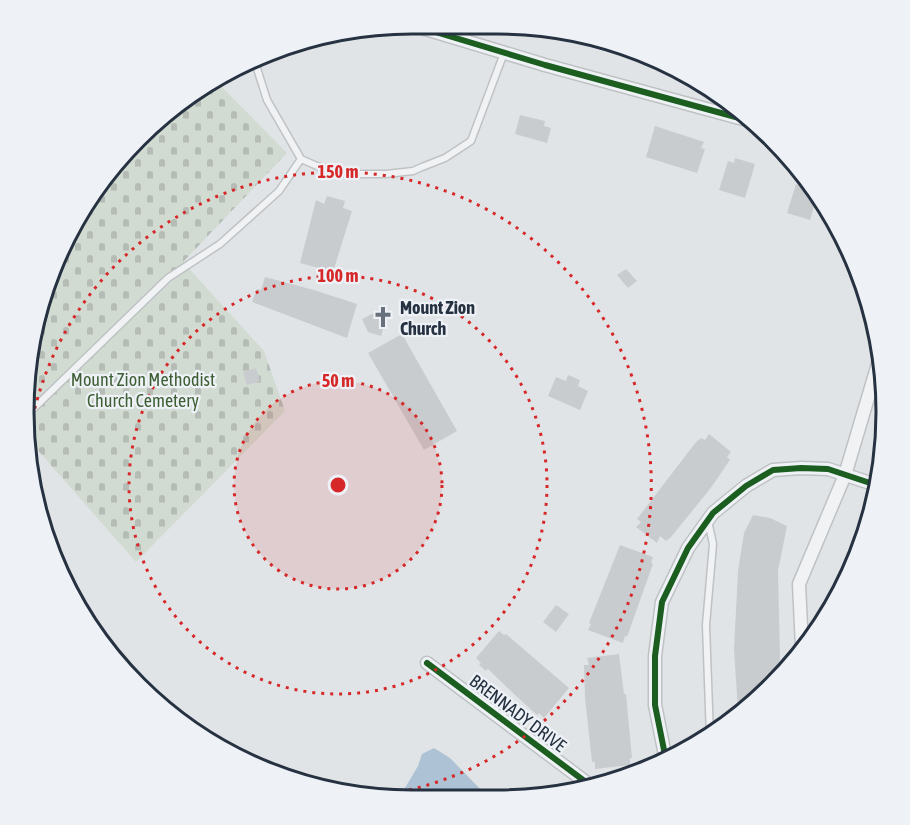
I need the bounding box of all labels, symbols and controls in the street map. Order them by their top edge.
text: 150 m [318,161,358,182]
text: 100 m [318,265,358,286]
place label: Mount Zion Church [400,297,475,339]
church icon: Mount Zion Church [371,305,395,329]
park label: Mount Zion Methodist Church Cemetery [71,369,215,411]
text: 50 m [322,370,354,391]
centre of rings [328,475,348,495]
street label: BRENNADY DRIVE [466,670,571,756]

